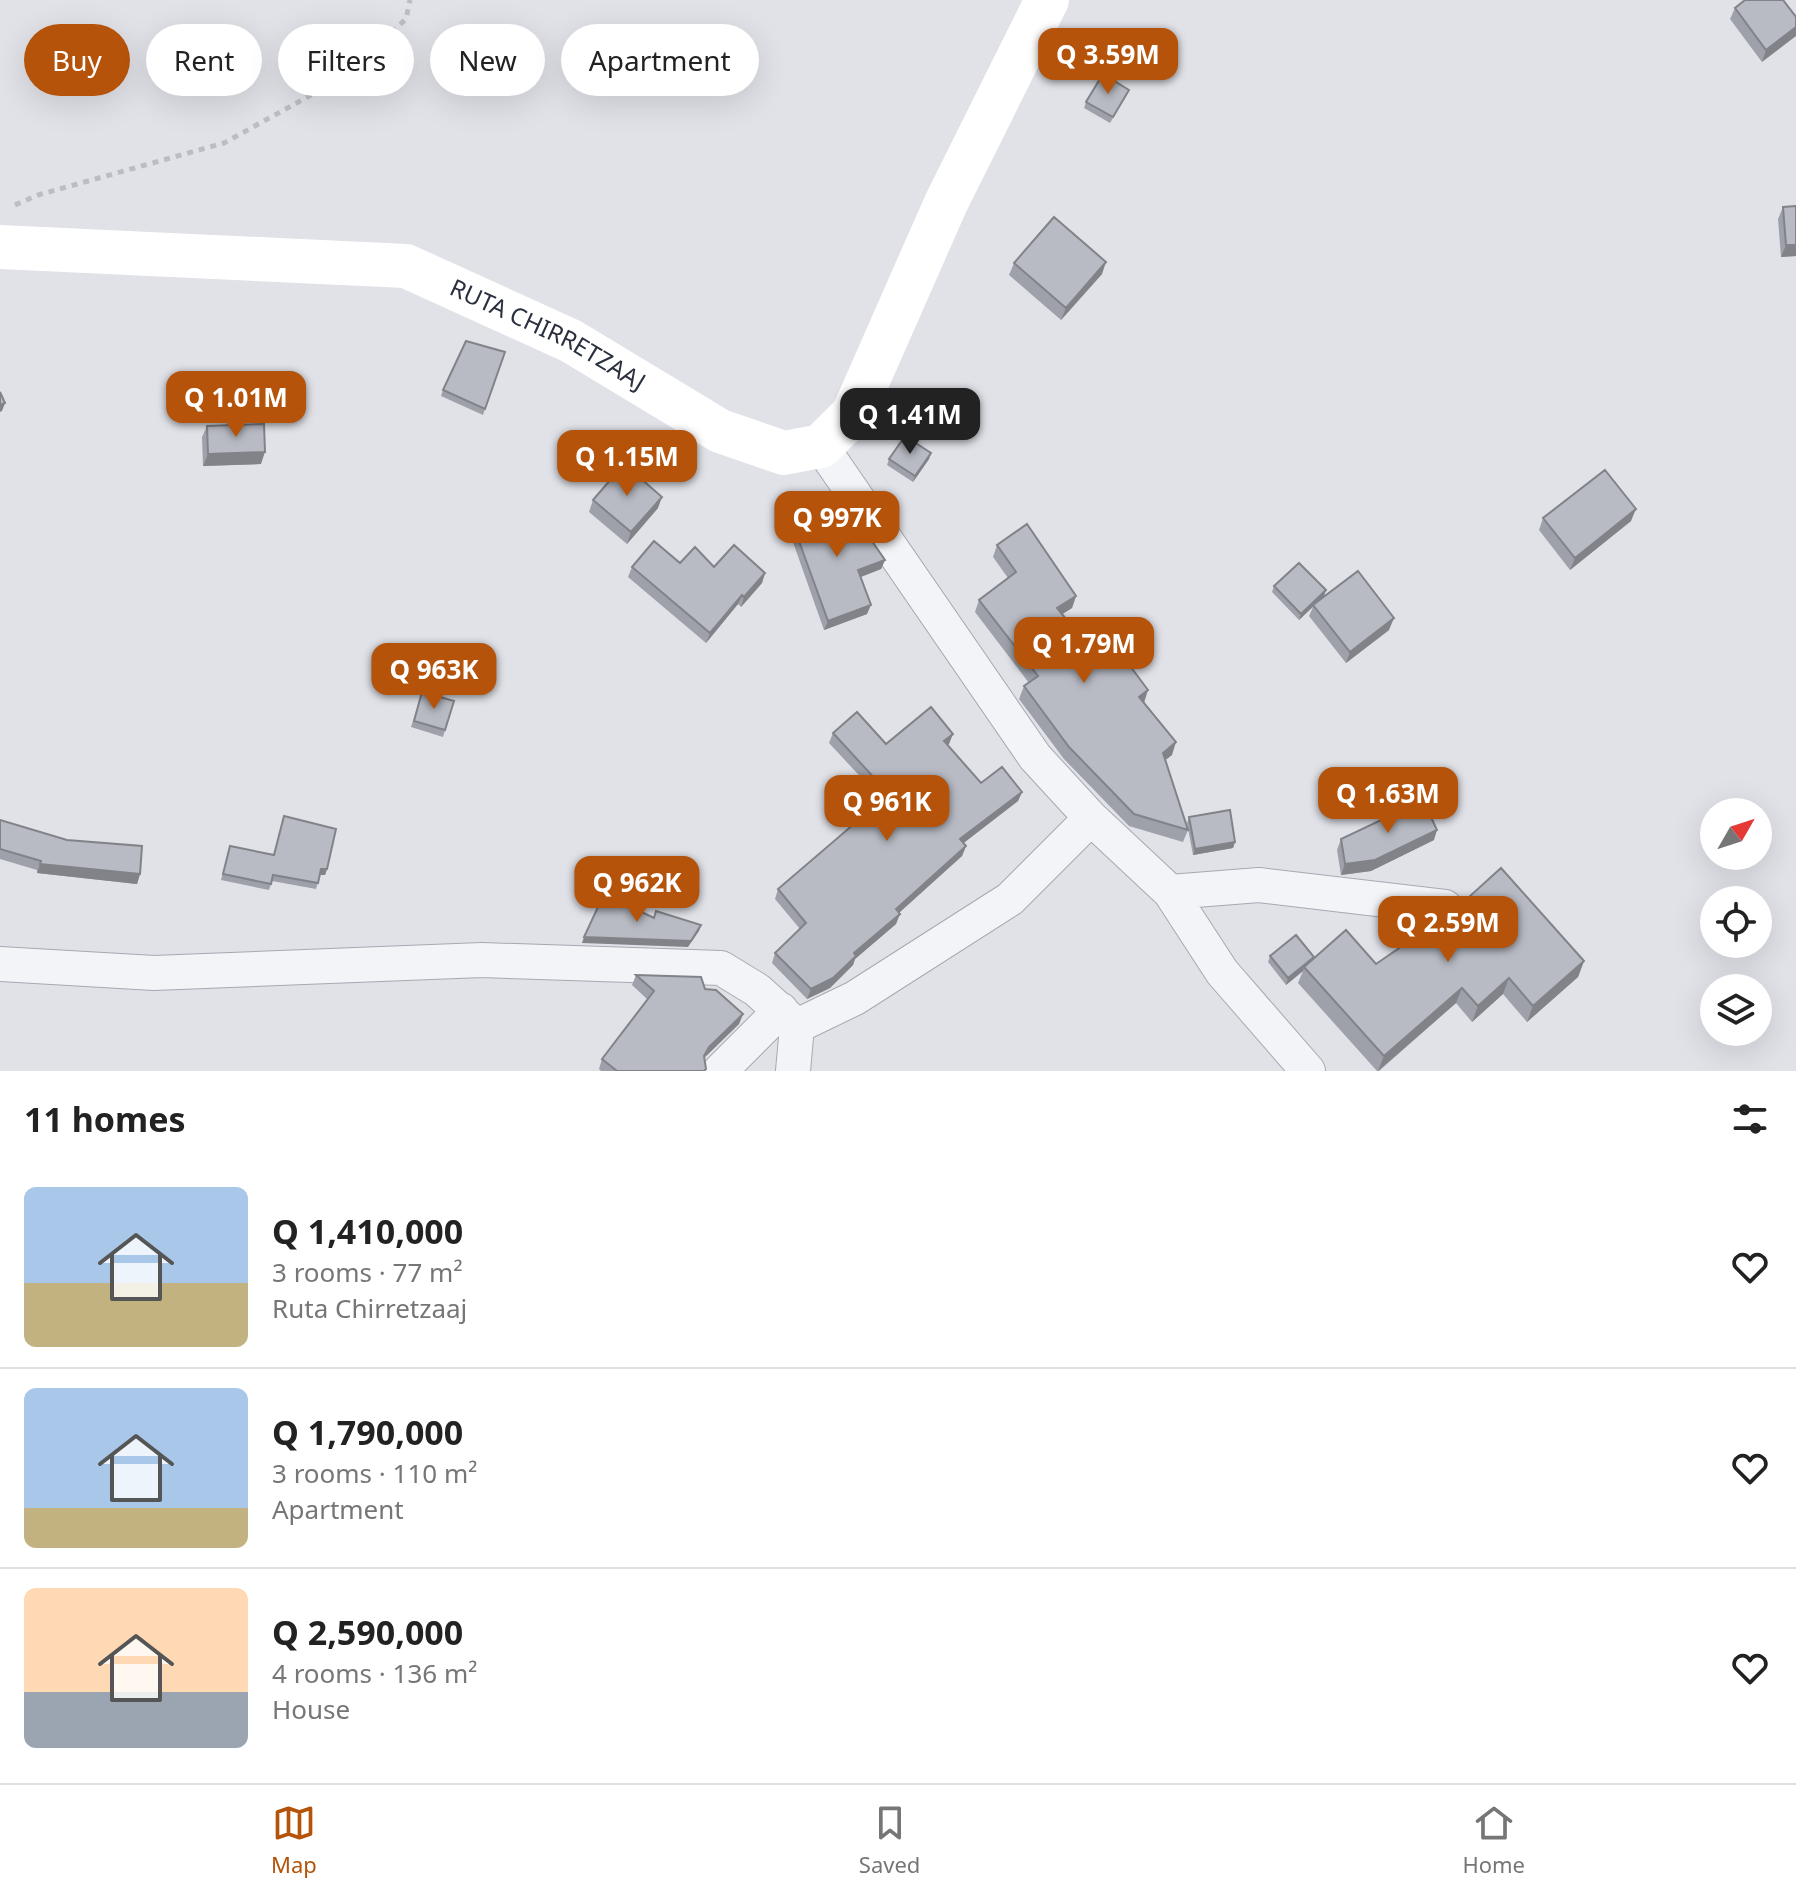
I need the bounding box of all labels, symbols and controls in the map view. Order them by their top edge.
chip: Buy [24,24,130,96]
chip: Rent [146,24,262,96]
chip: Filters [278,24,414,96]
chip: New [430,24,545,96]
chip: Apartment [561,24,759,96]
pin: Q 3.59M [1034,28,1182,96]
text: Q 3.59M [1056,36,1160,72]
street label: RUTA CHIRRETZAAJ [445,270,652,397]
pin: Q 1.01M [162,371,310,439]
text: Q 1.01M [184,379,288,415]
pin: Q 1.41M [836,388,984,456]
text: Q 1.41M [858,396,962,432]
pin: Q 1.15M [553,430,701,498]
text: Q 1.15M [575,438,679,474]
pin: Q 997K [772,491,902,559]
text: Q 997K [792,499,882,535]
pin: Q 1.79M [1010,617,1158,685]
text: Q 1.79M [1032,625,1136,661]
pin: Q 963K [369,643,499,711]
text: Q 963K [389,651,479,687]
pin: Q 1.63M [1314,767,1462,835]
pin: Q 961K [822,775,952,843]
text: Q 1.63M [1336,775,1440,811]
text: Q 961K [842,783,932,819]
north arrow [1700,798,1772,870]
map controls [1700,798,1772,1046]
pin: Q 962K [572,856,702,924]
text: Q 962K [592,864,682,900]
button: locate [1700,886,1772,958]
pin: Q 2.59M [1374,896,1522,964]
text: Q 2.59M [1396,904,1500,940]
button: layers [1700,974,1772,1046]
text: 11 homes [24,1096,186,1142]
icon: filters [1728,1097,1772,1141]
text: Q 1,410,000 [272,1208,463,1254]
icon: home [88,1219,184,1315]
icon: heart [1728,1245,1772,1289]
text: 3 rooms · 77 m² [272,1254,462,1290]
text: Ruta Chirretzaaj [272,1290,467,1326]
text: Q 1,790,000 [272,1409,463,1455]
icon: home [88,1420,184,1516]
icon: heart [1728,1446,1772,1490]
text: 3 rooms · 110 m² [272,1455,477,1491]
text: Apartment [272,1491,404,1527]
text: Q 2,590,000 [272,1609,463,1655]
icon: home [88,1620,184,1716]
icon: heart [1728,1646,1772,1690]
text: 4 rooms · 136 m² [272,1655,477,1691]
text: House [272,1691,350,1727]
tab: Map [271,1801,317,1879]
tab: Saved [859,1801,920,1879]
tab: Home [1462,1801,1525,1879]

